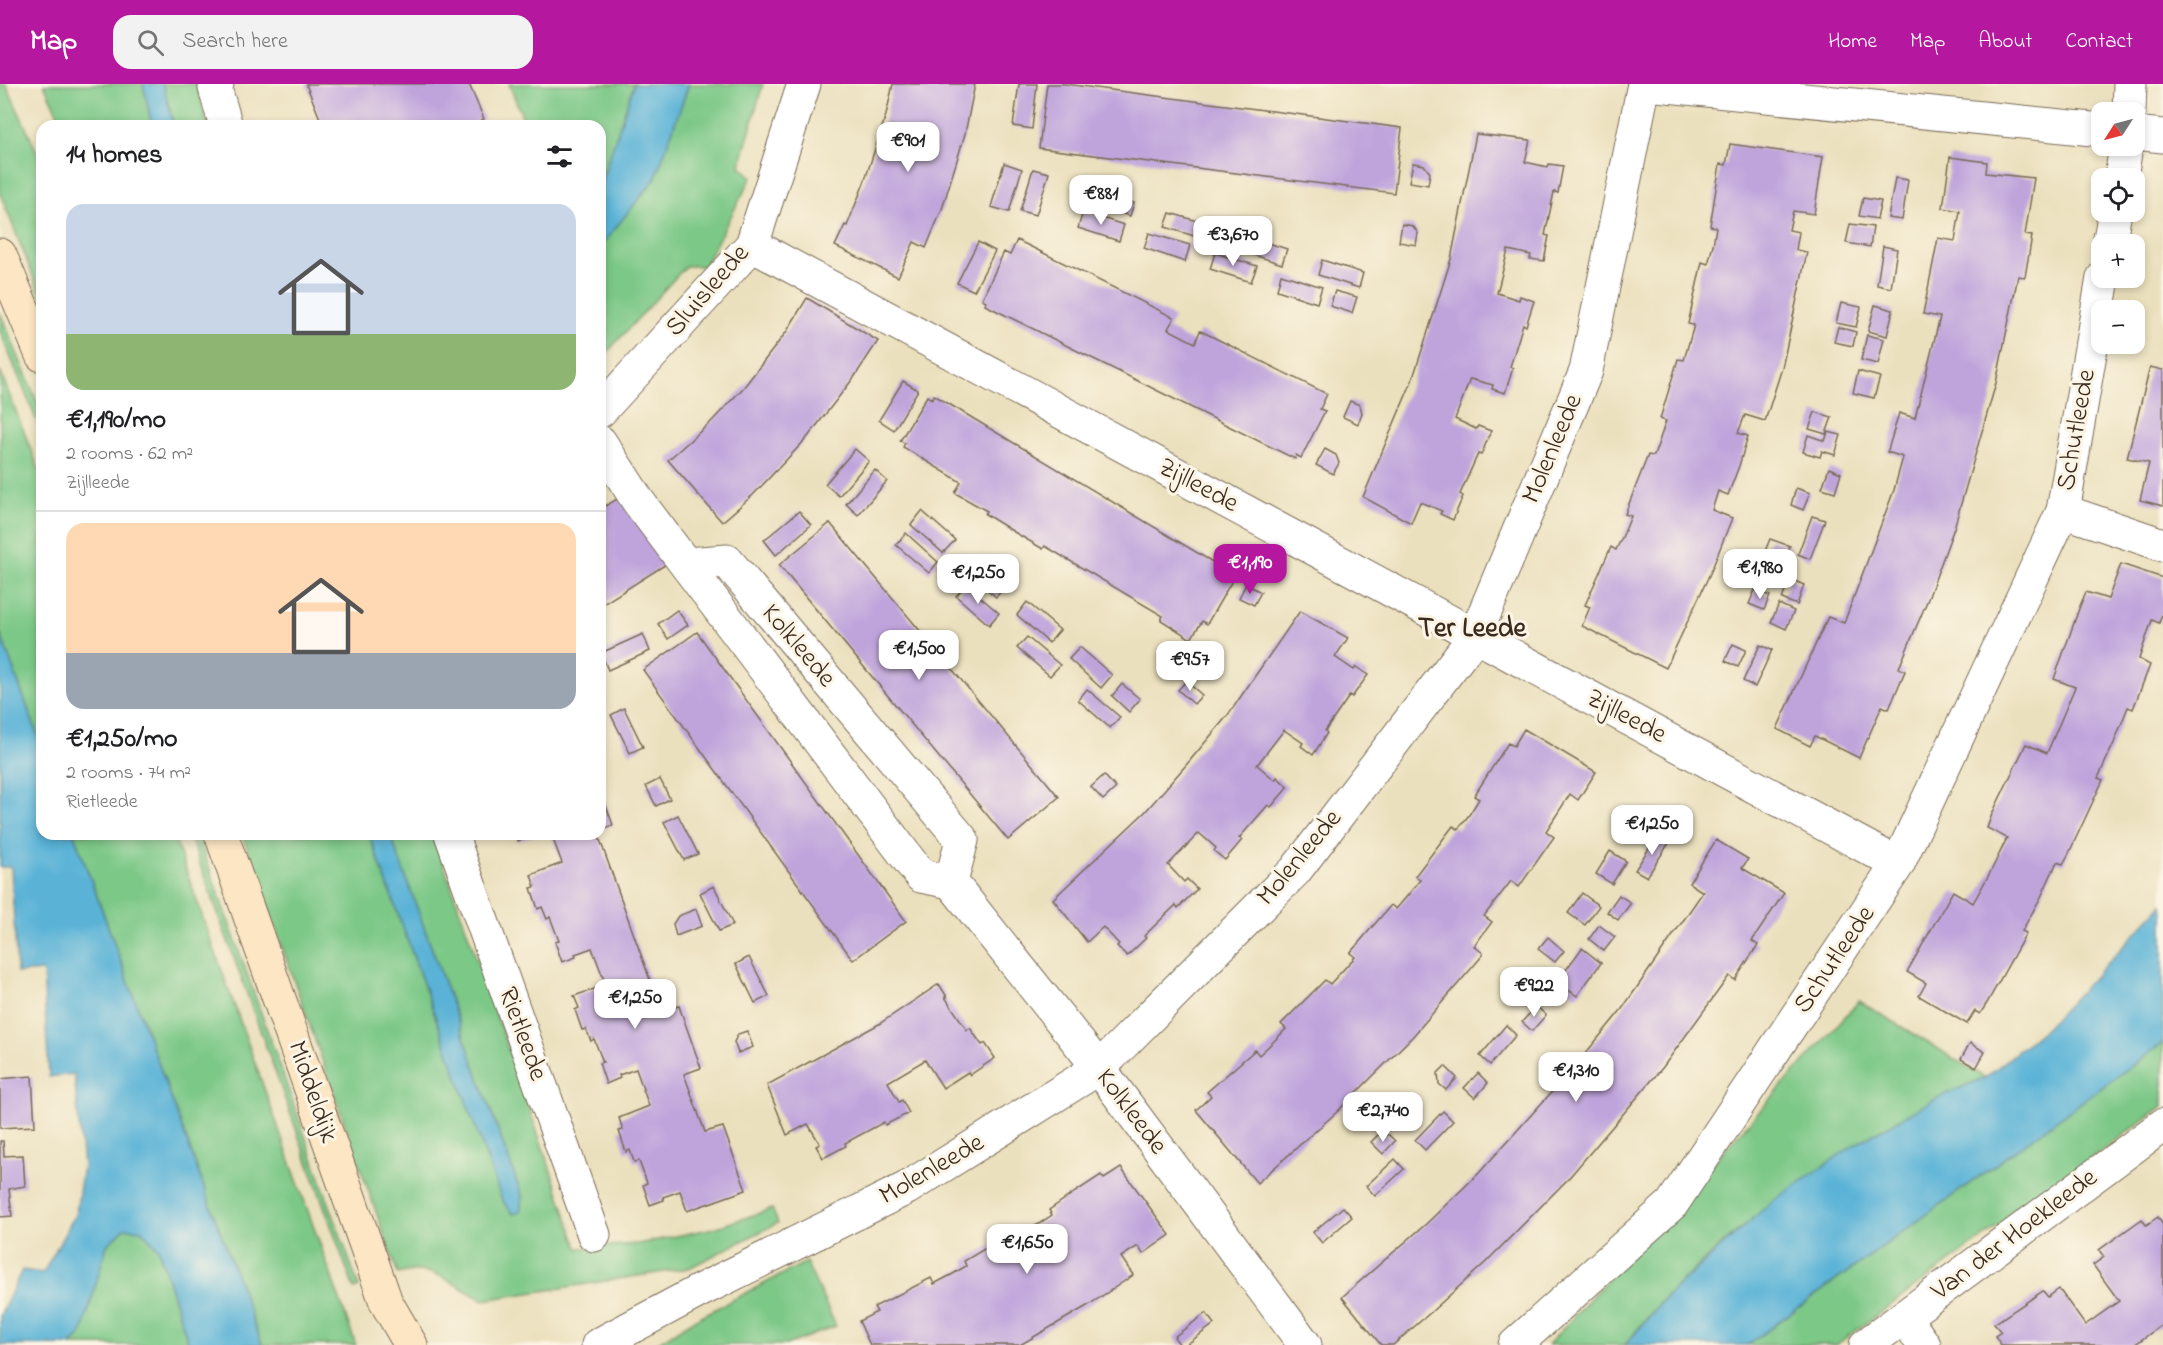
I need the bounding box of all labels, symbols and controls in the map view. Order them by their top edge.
search box [113,15,533,69]
text: Map [30,22,77,63]
icon: search [134,26,167,59]
text: Search here [182,26,288,58]
text: Home [1828,27,1877,57]
text: Map [1910,27,1945,57]
text: About [1978,27,2032,57]
text: Contact [2065,27,2133,57]
north arrow [2091,102,2145,156]
map controls [2091,102,2145,354]
pin: €901 [872,122,944,173]
text: €901 [891,127,925,156]
text: 14 homes [66,137,162,175]
icon: filters [543,140,576,173]
button: locate [2091,168,2145,222]
pin: €881 [1065,175,1137,226]
text: €881 [1083,180,1119,209]
pin: €3,670 [1184,216,1282,267]
text: €3,670 [1207,221,1259,250]
button: + [2091,234,2145,288]
street label: Sluisleede [657,235,760,346]
icon: home [267,243,375,351]
button: − [2091,300,2145,354]
street label: Schutleede [2047,365,2107,494]
street label: Molenleede [1512,387,1594,510]
text: €1,190/mo [66,402,166,440]
text: 2 rooms · 62 m² [66,440,193,469]
street label: Zijlleede [1151,449,1246,524]
text: Zijlleede [66,469,130,498]
pin: €1,190 [1201,544,1299,595]
text: €1,190 [1228,549,1272,578]
pin: €1,980 [1711,549,1809,600]
pin: €1,250 [929,554,1027,605]
text: €1,980 [1737,554,1783,583]
text: €1,250 [951,559,1005,588]
icon: home [267,562,375,670]
street label: Kolkleede [751,596,845,697]
district label: Ter Leede [1418,609,1527,650]
pin: €1,500 [870,630,968,681]
text: €1,500 [893,635,945,664]
pin: €957 [1154,641,1226,692]
text: €957 [1170,646,1210,675]
street label: Zijlleede [1579,680,1674,755]
text: €1,250/mo [66,721,178,759]
text: 2 rooms · 74 m² [66,759,191,788]
text: Rietleede [66,788,138,817]
street label: Molenleede [1248,801,1353,915]
pin: €1,250 [1603,805,1701,856]
text: €1,250 [1625,810,1679,839]
street label: Schutleede [1785,898,1886,1022]
pin: €922 [1498,967,1570,1018]
text: €922 [1514,972,1554,1001]
pin: €1,250 [586,979,684,1030]
street label: Rietleede [487,982,557,1087]
text: €1,250 [608,984,662,1013]
street label: Middeldijk [276,1036,348,1148]
pin: €1,310 [1527,1052,1625,1103]
text: €1,310 [1553,1057,1600,1086]
street label: Kolkleede [1086,1061,1177,1164]
pin: €2,740 [1334,1092,1432,1143]
text: €2,740 [1357,1097,1409,1126]
street label: Molenleede [872,1124,993,1216]
street label: Van der Hoekleede [1923,1159,2107,1311]
pin: €1,650 [978,1224,1076,1275]
text: €1,650 [1001,1229,1053,1258]

